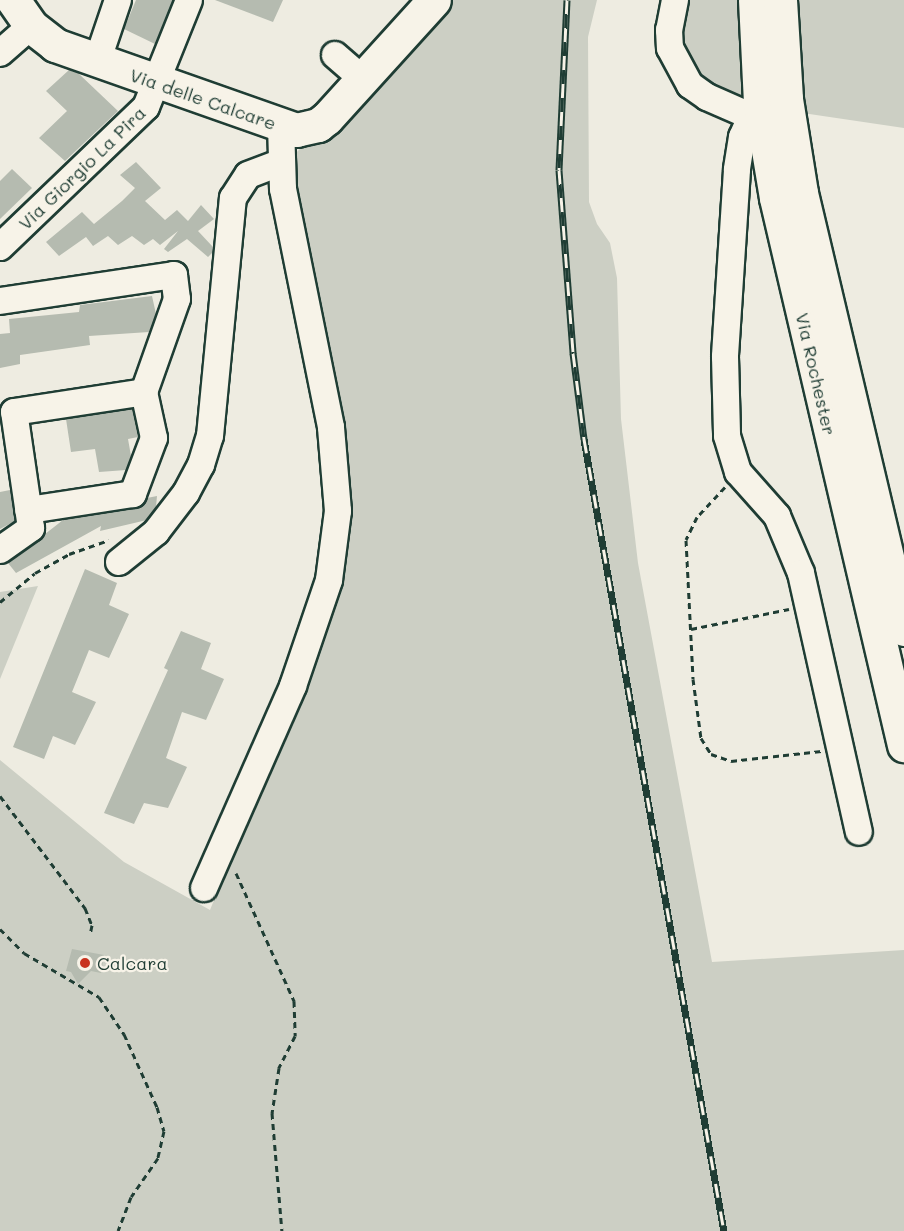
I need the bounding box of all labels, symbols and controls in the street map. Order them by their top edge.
street label: Via delle Calcare [127,64,279,134]
street label: Via Giorgio La Pira [14,102,150,234]
street label: Via Rochester [791,311,841,437]
place label: Calcara [97,952,168,974]
marker: Calcara [78,956,92,970]

